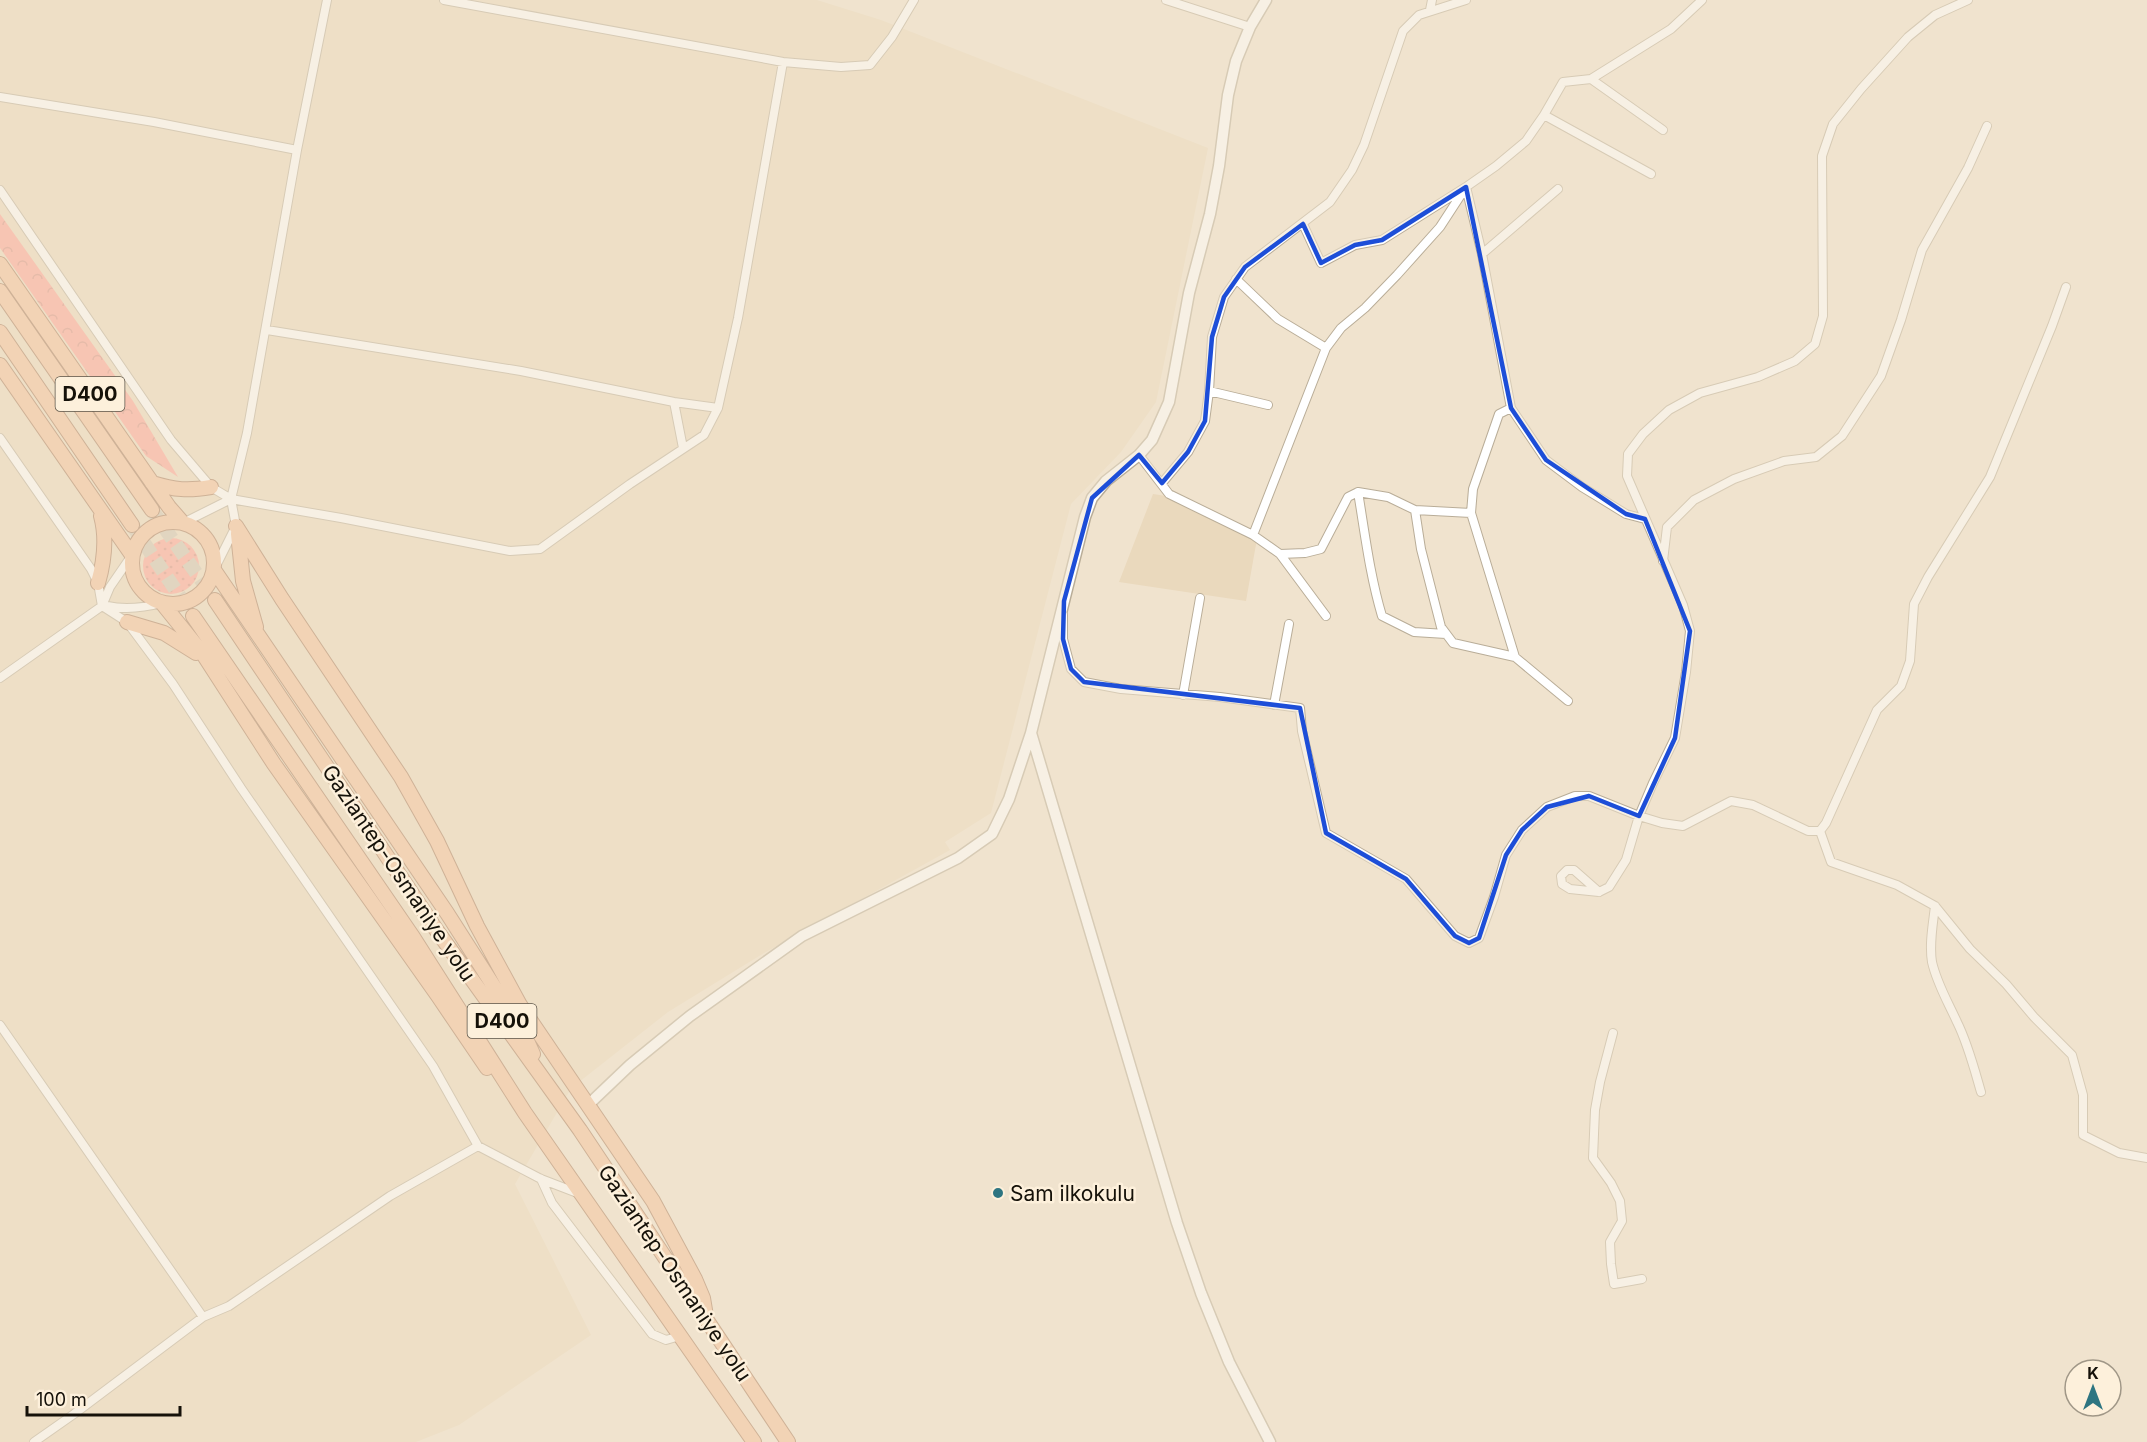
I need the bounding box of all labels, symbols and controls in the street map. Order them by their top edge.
road number: D400 [56,377,124,411]
street label: Gaziantep-Osmaniye yolu [317,760,481,986]
road number: D400 [468,1004,536,1038]
street label: Gaziantep-Osmaniye yolu [593,1160,757,1386]
place label: Sam ilkokulu [1010,1181,1135,1206]
marker: Sam ilkokulu [991,1186,1005,1200]
north arrow [2063,1358,2123,1418]
text: K [2087,1363,2099,1383]
scale bar [27,1379,180,1417]
text: 100 m [36,1389,87,1410]

